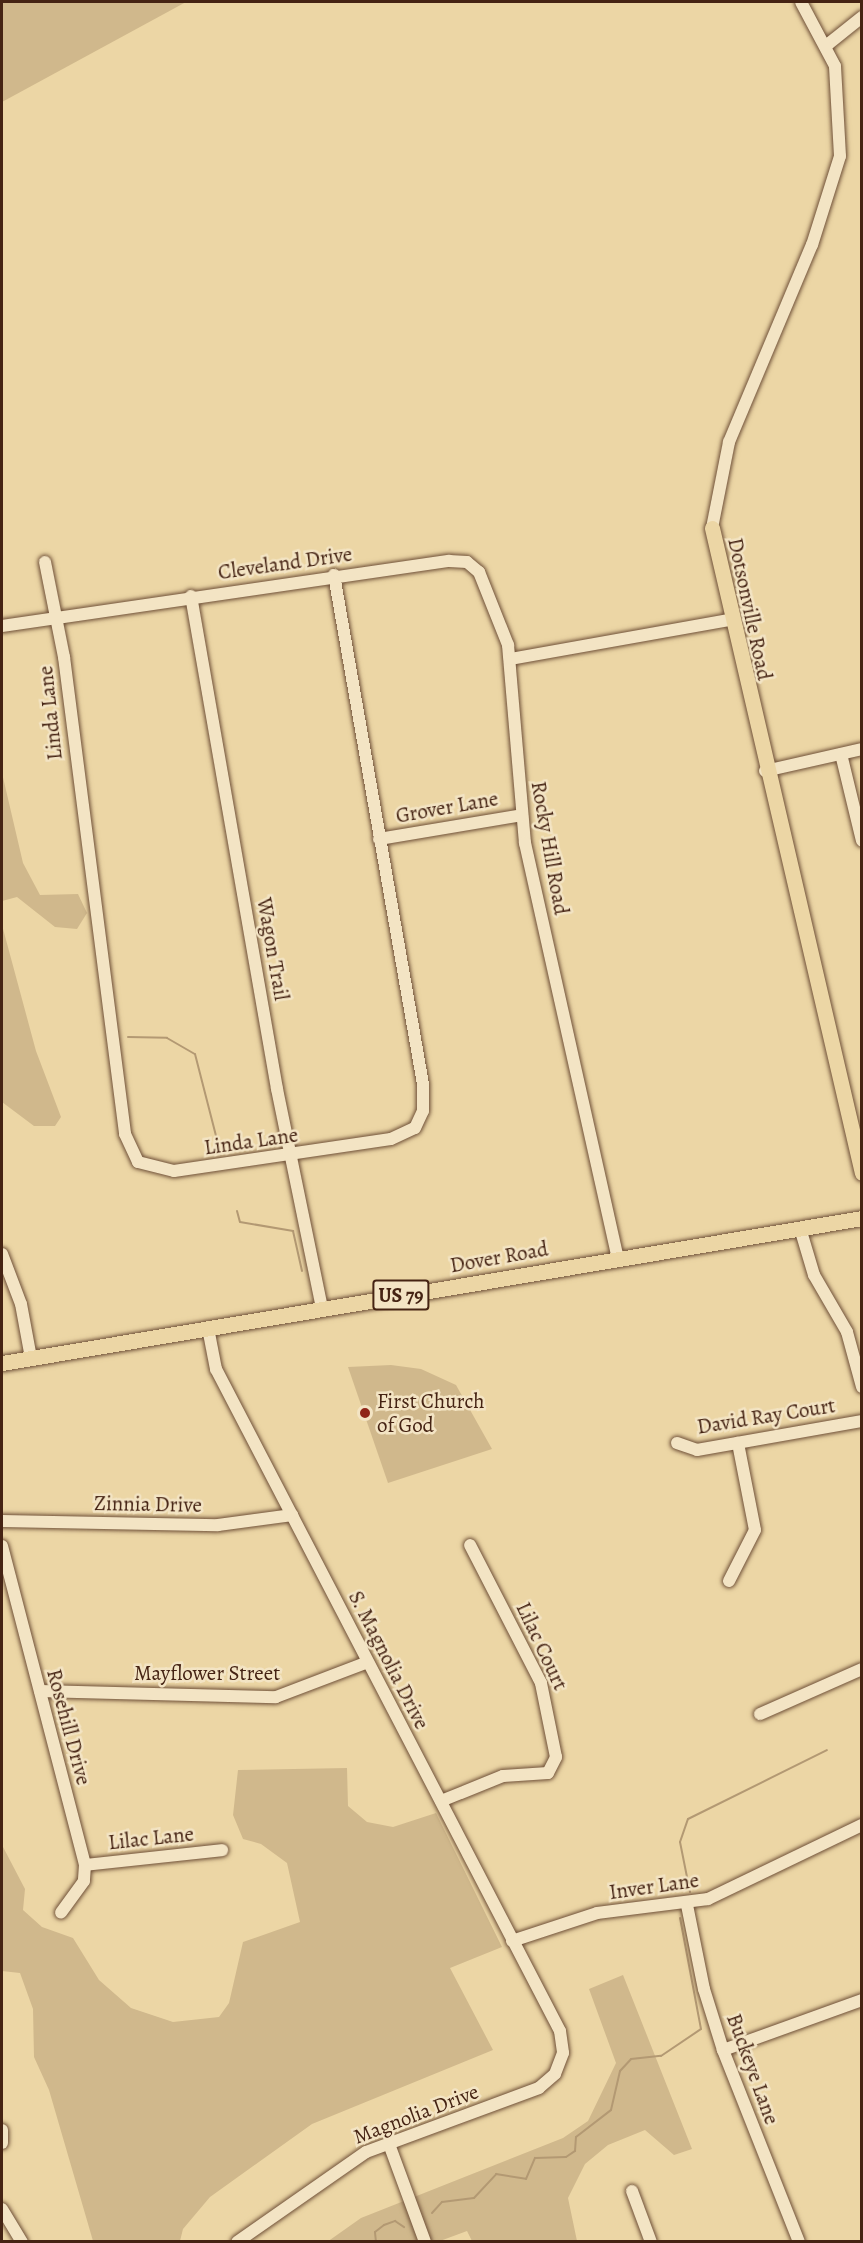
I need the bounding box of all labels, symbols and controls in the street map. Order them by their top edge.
street label: Dotsonville Road [723,535,777,683]
street label: Cleveland Drive [216,541,354,585]
street label: Linda Lane [33,665,67,761]
street label: Rocky Hill Road [526,779,574,917]
street label: Grover Lane [394,786,500,828]
street label: Wagon Trail [252,896,294,1002]
street label: Linda Lane [202,1122,300,1160]
street label: Dover Road [448,1236,550,1278]
road number: US 79 [371,1278,431,1312]
place label: First Church of God [377,1388,484,1438]
street label: David Ray Court [695,1393,837,1439]
marker: First Church of God [358,1406,372,1420]
street label: Zinnia Drive [94,1490,202,1518]
street label: S. Magnolia Drive [343,1586,435,1734]
street label: Lilac Court [511,1598,573,1694]
street label: Mayflower Street [134,1660,280,1686]
street label: Rosehill Drive [41,1666,97,1788]
street label: Lilac Lane [107,1821,195,1855]
street label: Inver Lane [607,1867,701,1905]
street label: Buckeye Lane [721,2010,785,2128]
street label: Magnolia Drive [350,2079,482,2149]

